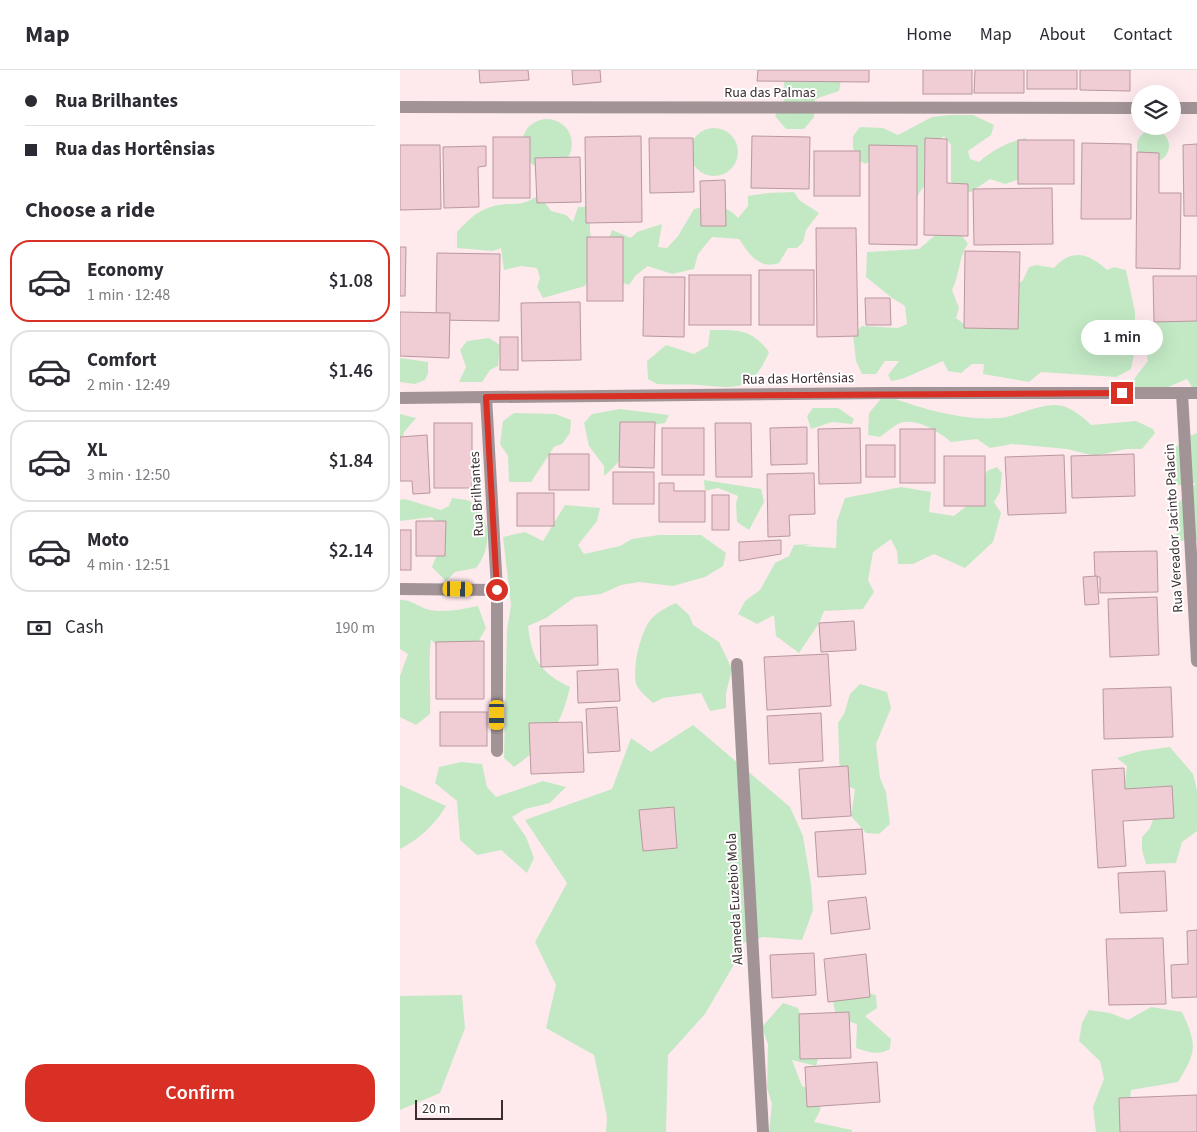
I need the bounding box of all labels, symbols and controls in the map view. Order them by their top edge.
text: Map [25,17,70,52]
text: Home [906,22,952,47]
text: Map [980,22,1012,47]
text: About [1040,22,1085,47]
text: Contact [1113,22,1172,47]
street label: Rua das Palmas [724,83,816,103]
map controls [1131,85,1181,135]
button: layers [1131,85,1181,135]
text: Rua Brilhantes [55,88,178,115]
text: Rua das Hortênsias [55,136,215,163]
text: Choose a ride [25,194,155,226]
text: Economy [87,257,164,284]
icon: car [27,259,72,304]
text: $1.08 [329,268,373,295]
text: 1 min · 12:48 [87,284,170,306]
callout: 1 min [1081,320,1163,356]
text: 1 min [1103,326,1141,348]
text: Comfort [87,347,157,374]
icon: car [27,349,72,394]
text: $1.46 [329,358,373,385]
street label: Rua das Hortênsias [742,368,854,390]
text: 2 min · 12:49 [87,374,170,396]
route end [1111,382,1133,404]
text: XL [87,437,108,464]
icon: car [27,439,72,484]
street label: Rua Vereador Jacinto Palacin [1160,443,1188,613]
text: $1.84 [329,448,373,475]
street label: Rua Brilhantes [465,451,489,537]
text: 3 min · 12:50 [87,464,170,486]
text: Moto [87,527,129,554]
icon: car [27,529,72,574]
text: $2.14 [329,538,373,565]
text: 4 min · 12:51 [87,554,170,576]
route start [486,579,508,601]
car [442,581,473,597]
icon: cash [25,614,53,642]
text: Cash [65,614,104,641]
text: 190 m [335,617,375,639]
car [489,700,504,730]
street label: Alameda Euzebio Mola [722,833,748,965]
button: Confirm [25,1064,375,1122]
scale bar [415,1097,502,1120]
text: 20 m [422,1099,450,1119]

